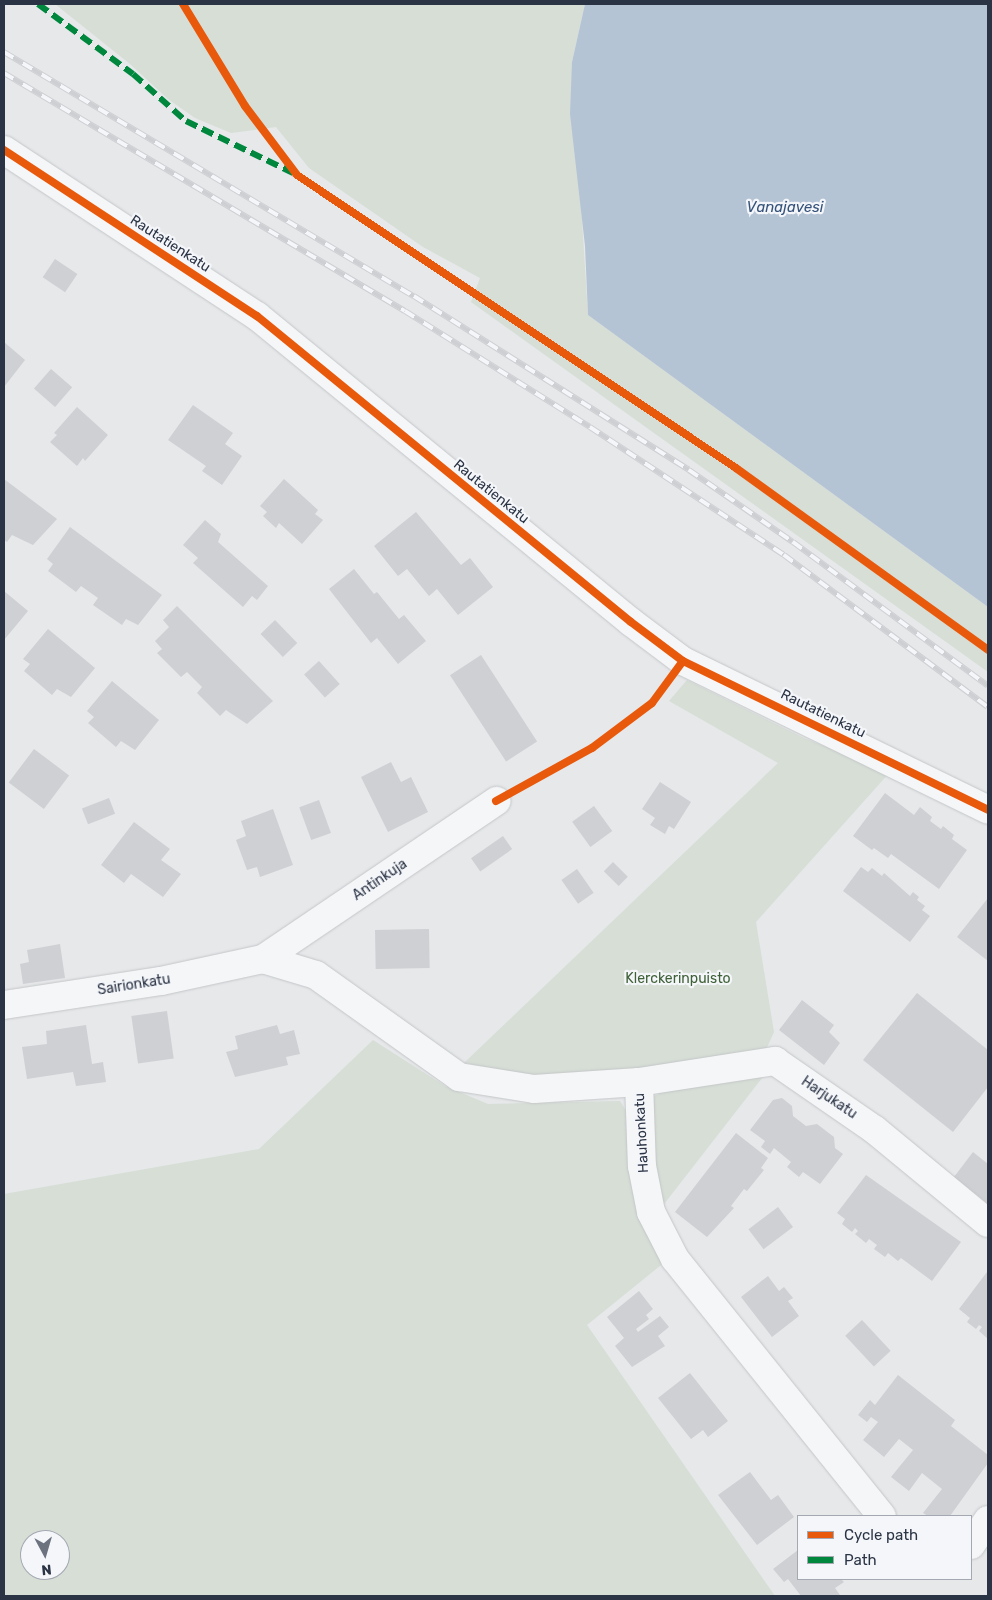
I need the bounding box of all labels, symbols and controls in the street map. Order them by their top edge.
water label: Vanajavesi [747,199,823,217]
street label: Rautatienkatu [127,212,213,276]
street label: Rautatienkatu [450,456,532,528]
street label: Rautatienkatu [778,686,868,742]
street label: Antinkuja [350,856,410,904]
street label: Sairionkatu [96,971,172,999]
park label: Klerckerinpuisto [625,971,731,987]
street label: Harjukatu [798,1073,860,1123]
street label: Hauhonkatu [632,1093,652,1173]
legend [797,1515,972,1580]
text: Cycle path [844,1526,918,1544]
north arrow [20,1530,70,1580]
text: Path [844,1551,877,1569]
text: N [41,1560,52,1578]

